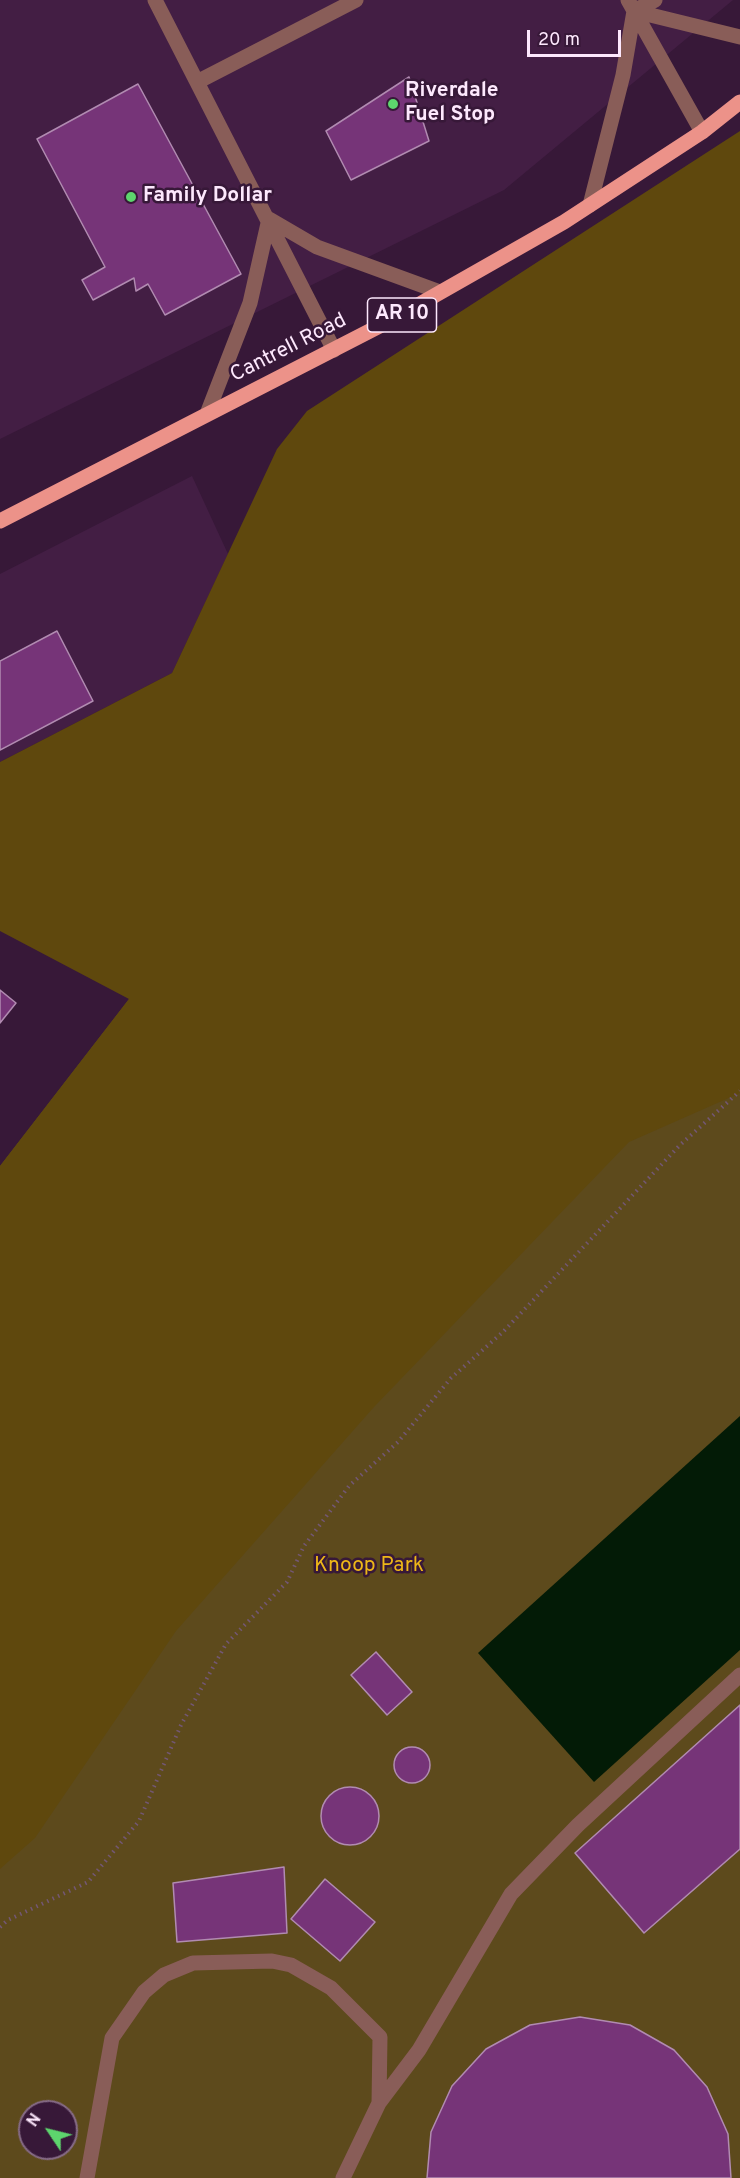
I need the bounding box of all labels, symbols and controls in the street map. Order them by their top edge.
scale bar [530,18,624,56]
text: 20 m [538,29,580,52]
place label: Riverdale Fuel Stop [405,79,498,129]
marker: Riverdale Fuel Stop [386,97,400,111]
place label: Family Dollar [143,184,272,210]
marker: Family Dollar [124,190,138,204]
road number: AR 10 [368,298,436,332]
street label: Cantrell Road [227,309,351,389]
park label: Knoop Park [314,1554,424,1580]
north arrow [18,2100,78,2160]
text: N [23,2110,46,2131]

